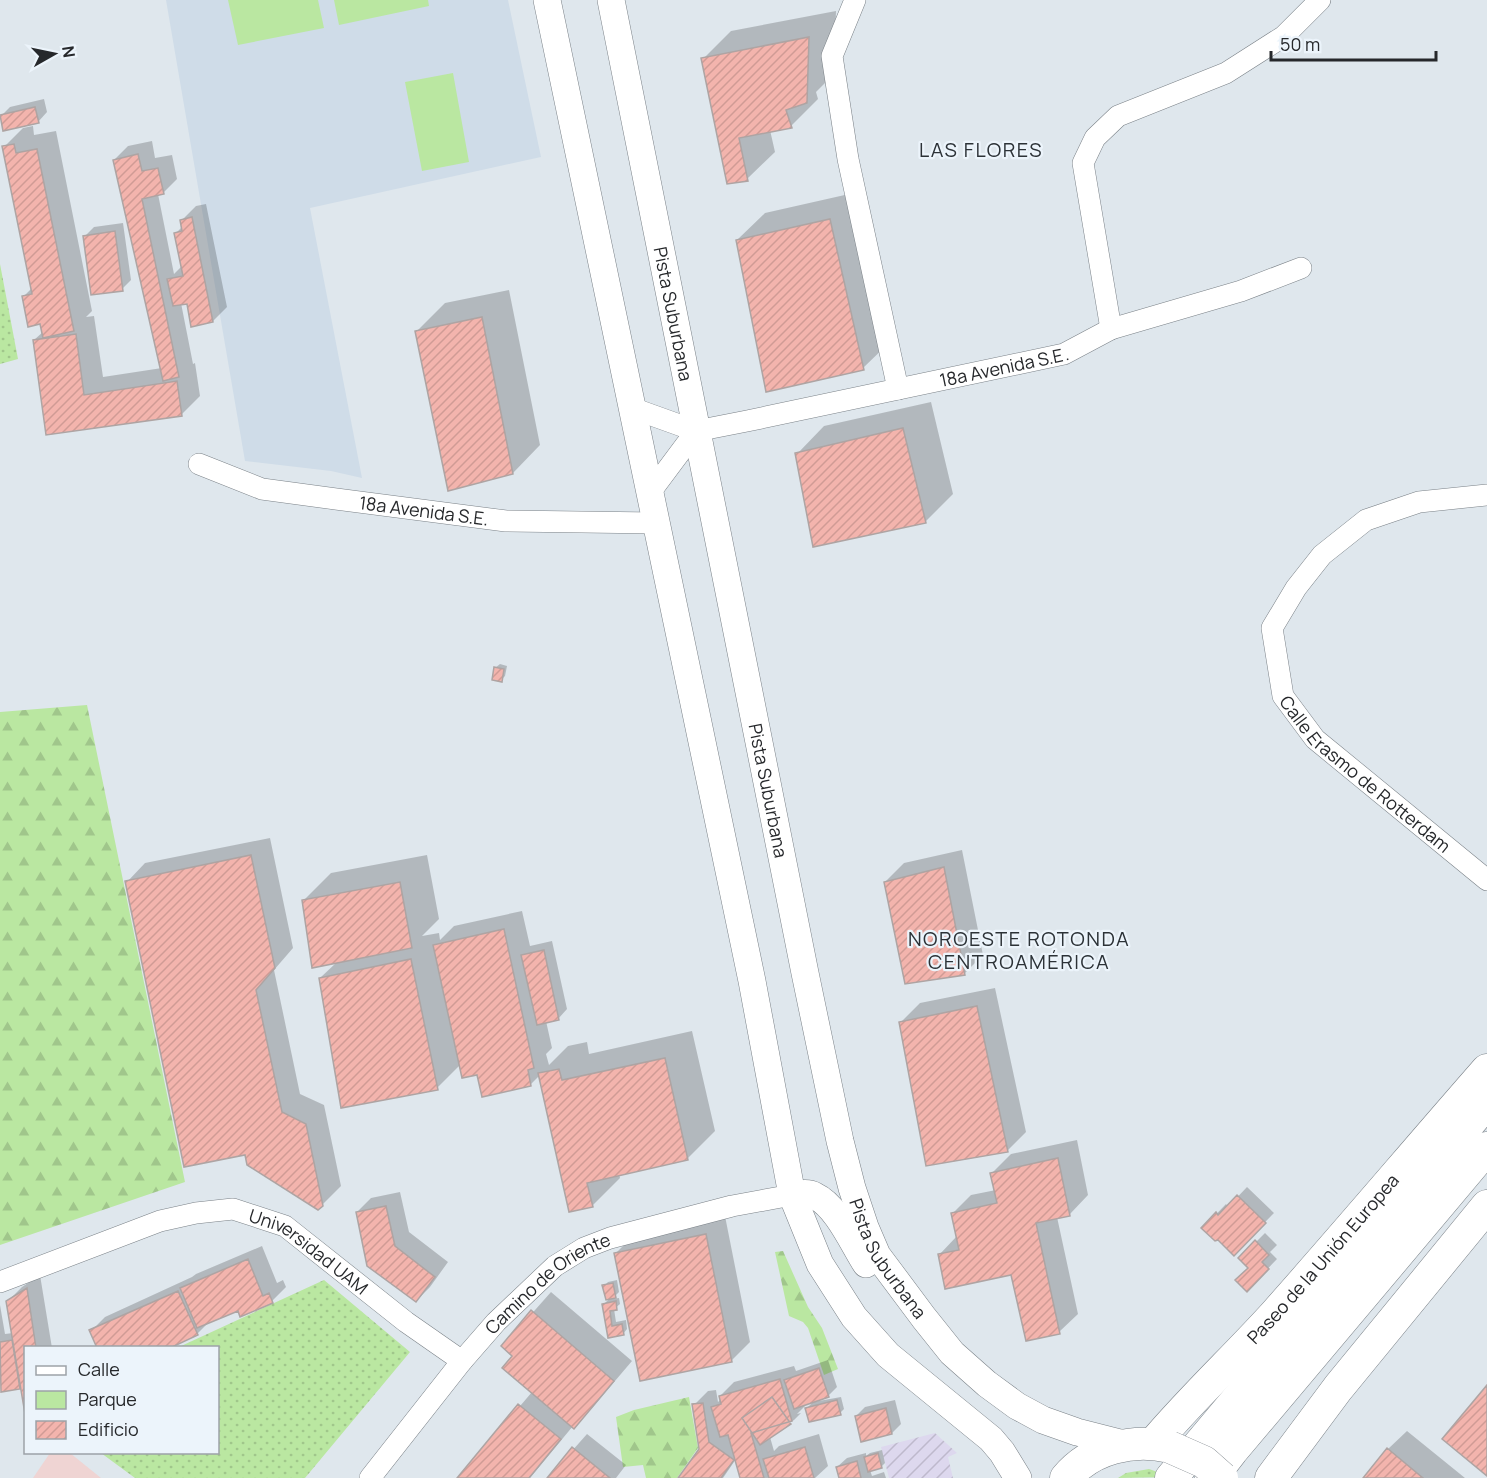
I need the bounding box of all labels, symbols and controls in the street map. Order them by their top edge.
north arrow [24,24,84,84]
scale bar [1271,24,1436,62]
text: 50 m [1280,32,1320,56]
text: N [57,44,81,59]
district label: LAS FLORES [919,136,1043,163]
street label: Pista Suburbana [648,245,699,383]
street label: 18a Avenida S.E. [937,342,1072,392]
street label: 18a Avenida S.E. [358,490,490,531]
street label: Calle Erasmo de Rotterdam [1275,690,1456,857]
street label: Pista Suburbana [743,721,794,860]
district label: NOROESTE ROTONDA CENTROAMÉRICA [908,925,1130,975]
street label: Paseo de la Unión Europea [1242,1169,1404,1349]
street label: Pista Suburbana [844,1195,932,1323]
street label: Universidad UAM [246,1203,373,1299]
street label: Camino de Oriente [479,1227,614,1339]
legend [24,1346,219,1454]
text: Calle [78,1357,120,1381]
text: Parque [78,1387,137,1411]
text: Edificio [78,1417,139,1441]

